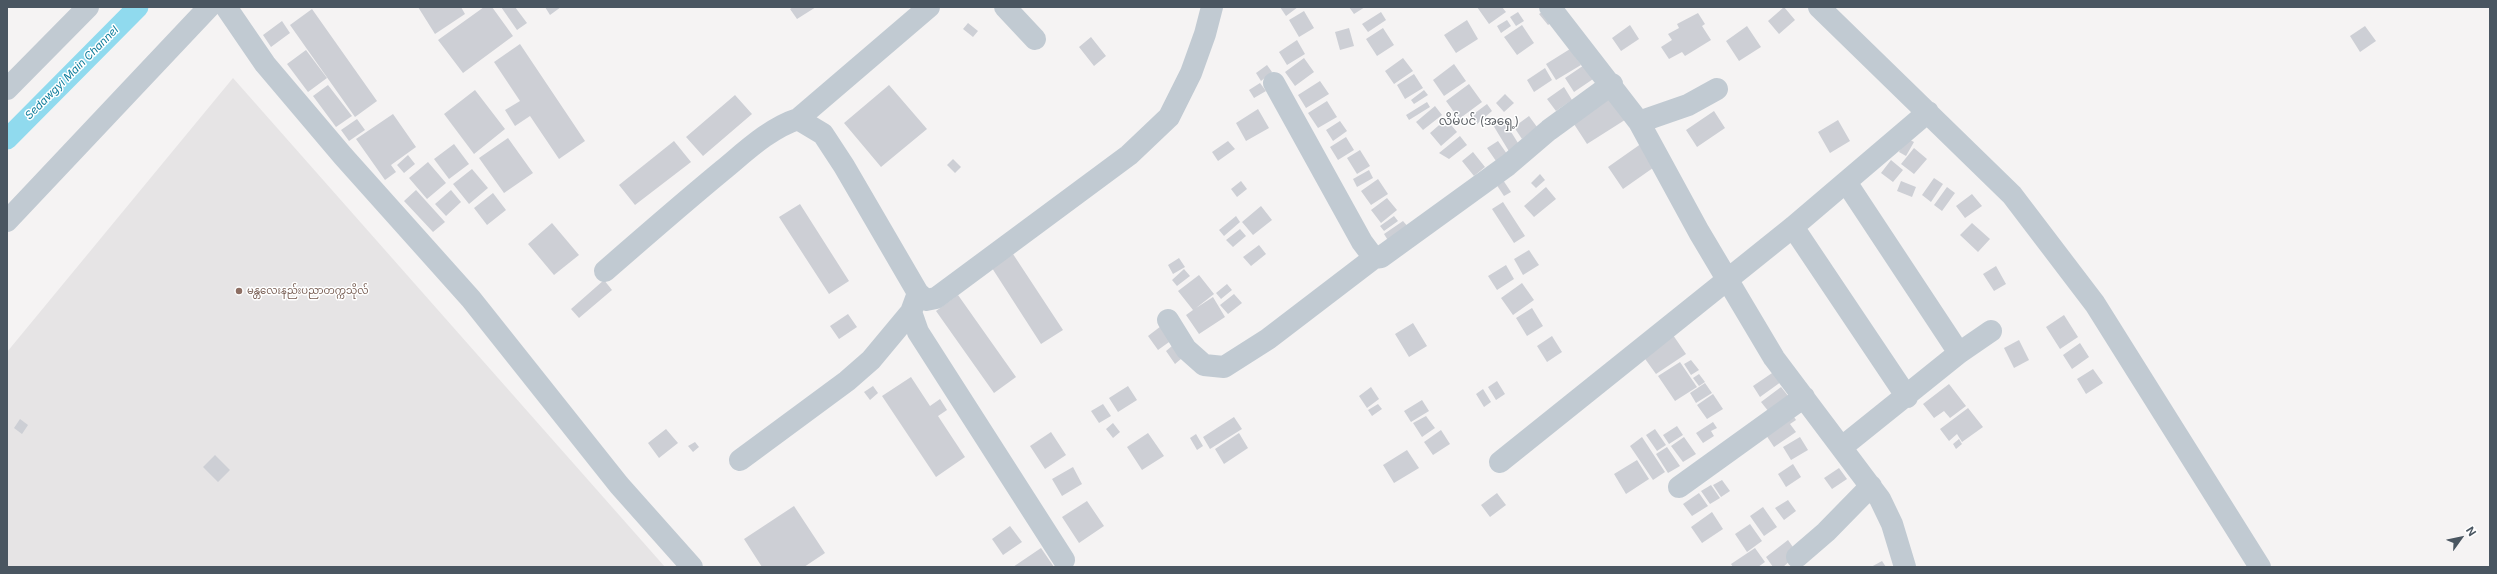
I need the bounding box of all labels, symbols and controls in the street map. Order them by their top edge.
water label: Sedawgyi Main Channel [23,24,121,122]
district label: လိမ်ပင် (အရှေ့) [1439,114,1519,128]
place label: မန္တလေးနည်းပညာတက္ကသိုလ် [247,285,369,297]
marker: မန္တလေးနည်းပညာတက္ကသိုလ် [234,286,244,296]
north arrow [2441,518,2481,558]
text: N [2463,524,2479,539]

